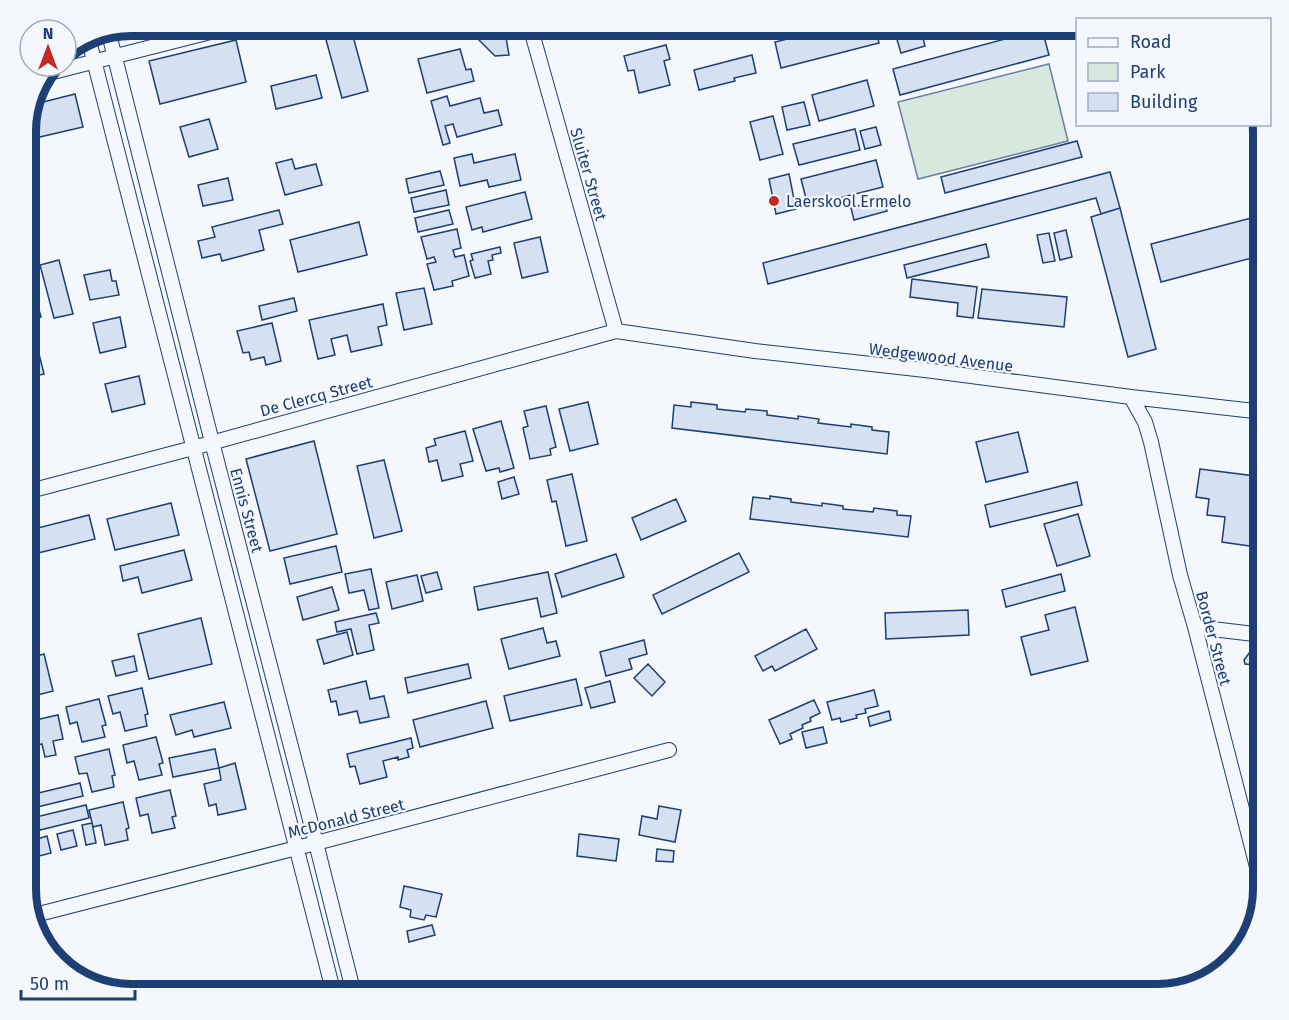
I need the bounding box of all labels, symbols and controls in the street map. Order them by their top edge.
north arrow [18,18,78,78]
legend [1076,18,1271,126]
text: N [43,24,53,43]
text: Road [1130,31,1172,53]
text: Park [1130,61,1166,83]
text: Building [1130,91,1198,113]
street label: Sluiter Street [566,126,611,223]
place label: Laerskool Ermelo [786,192,911,211]
marker: Laerskool Ermelo [767,194,781,208]
street label: Wedgewood Avenue [868,339,1014,376]
street label: De Clercq Street [258,372,375,421]
street label: Ennis Street [226,466,267,555]
street label: Border Street [1192,589,1235,688]
street label: McDonald Street [286,795,407,842]
scale bar [21,963,135,1001]
text: 50 m [30,973,69,995]

